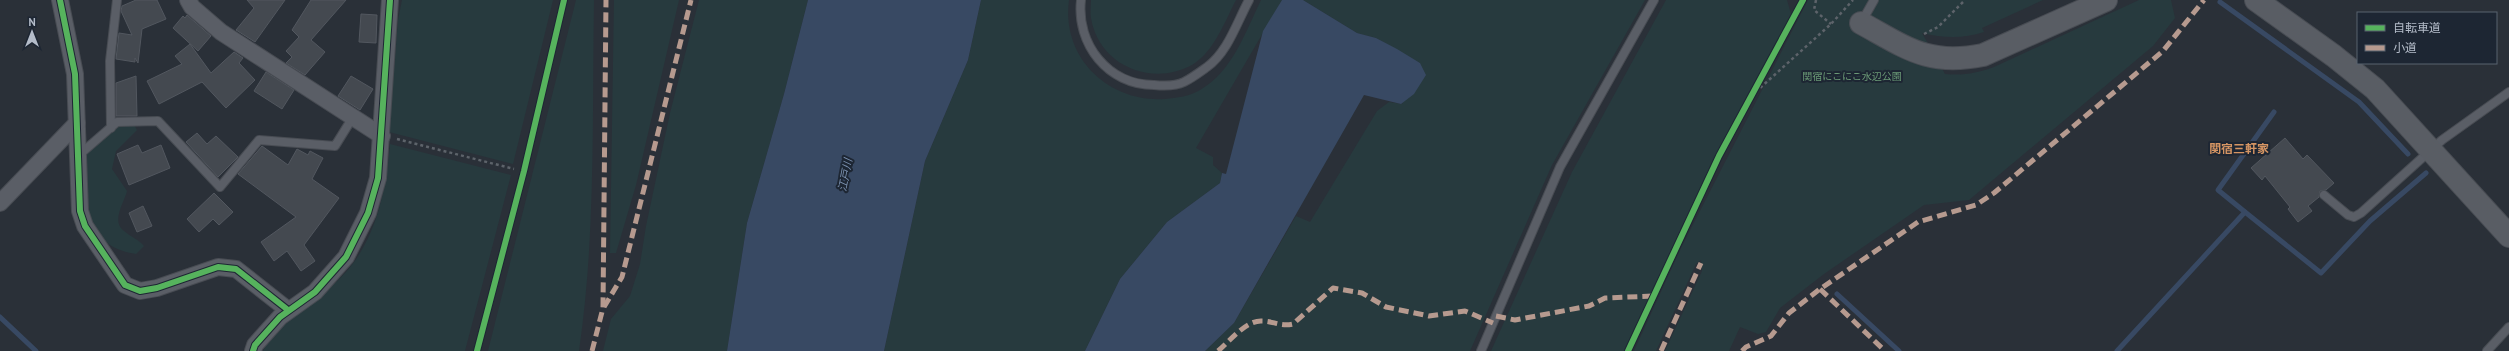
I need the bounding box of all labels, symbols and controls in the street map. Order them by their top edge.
north arrow [12,12,52,52]
legend [2357,12,2497,64]
text: N [28,15,36,29]
text: 自転車道 [2393,20,2441,35]
text: 小道 [2393,40,2417,55]
park label: 関宿にこにこ水辺公園 [1802,70,1902,83]
district label: 関宿三軒家 [2209,141,2269,156]
water label: 江戸川 [835,156,855,193]

